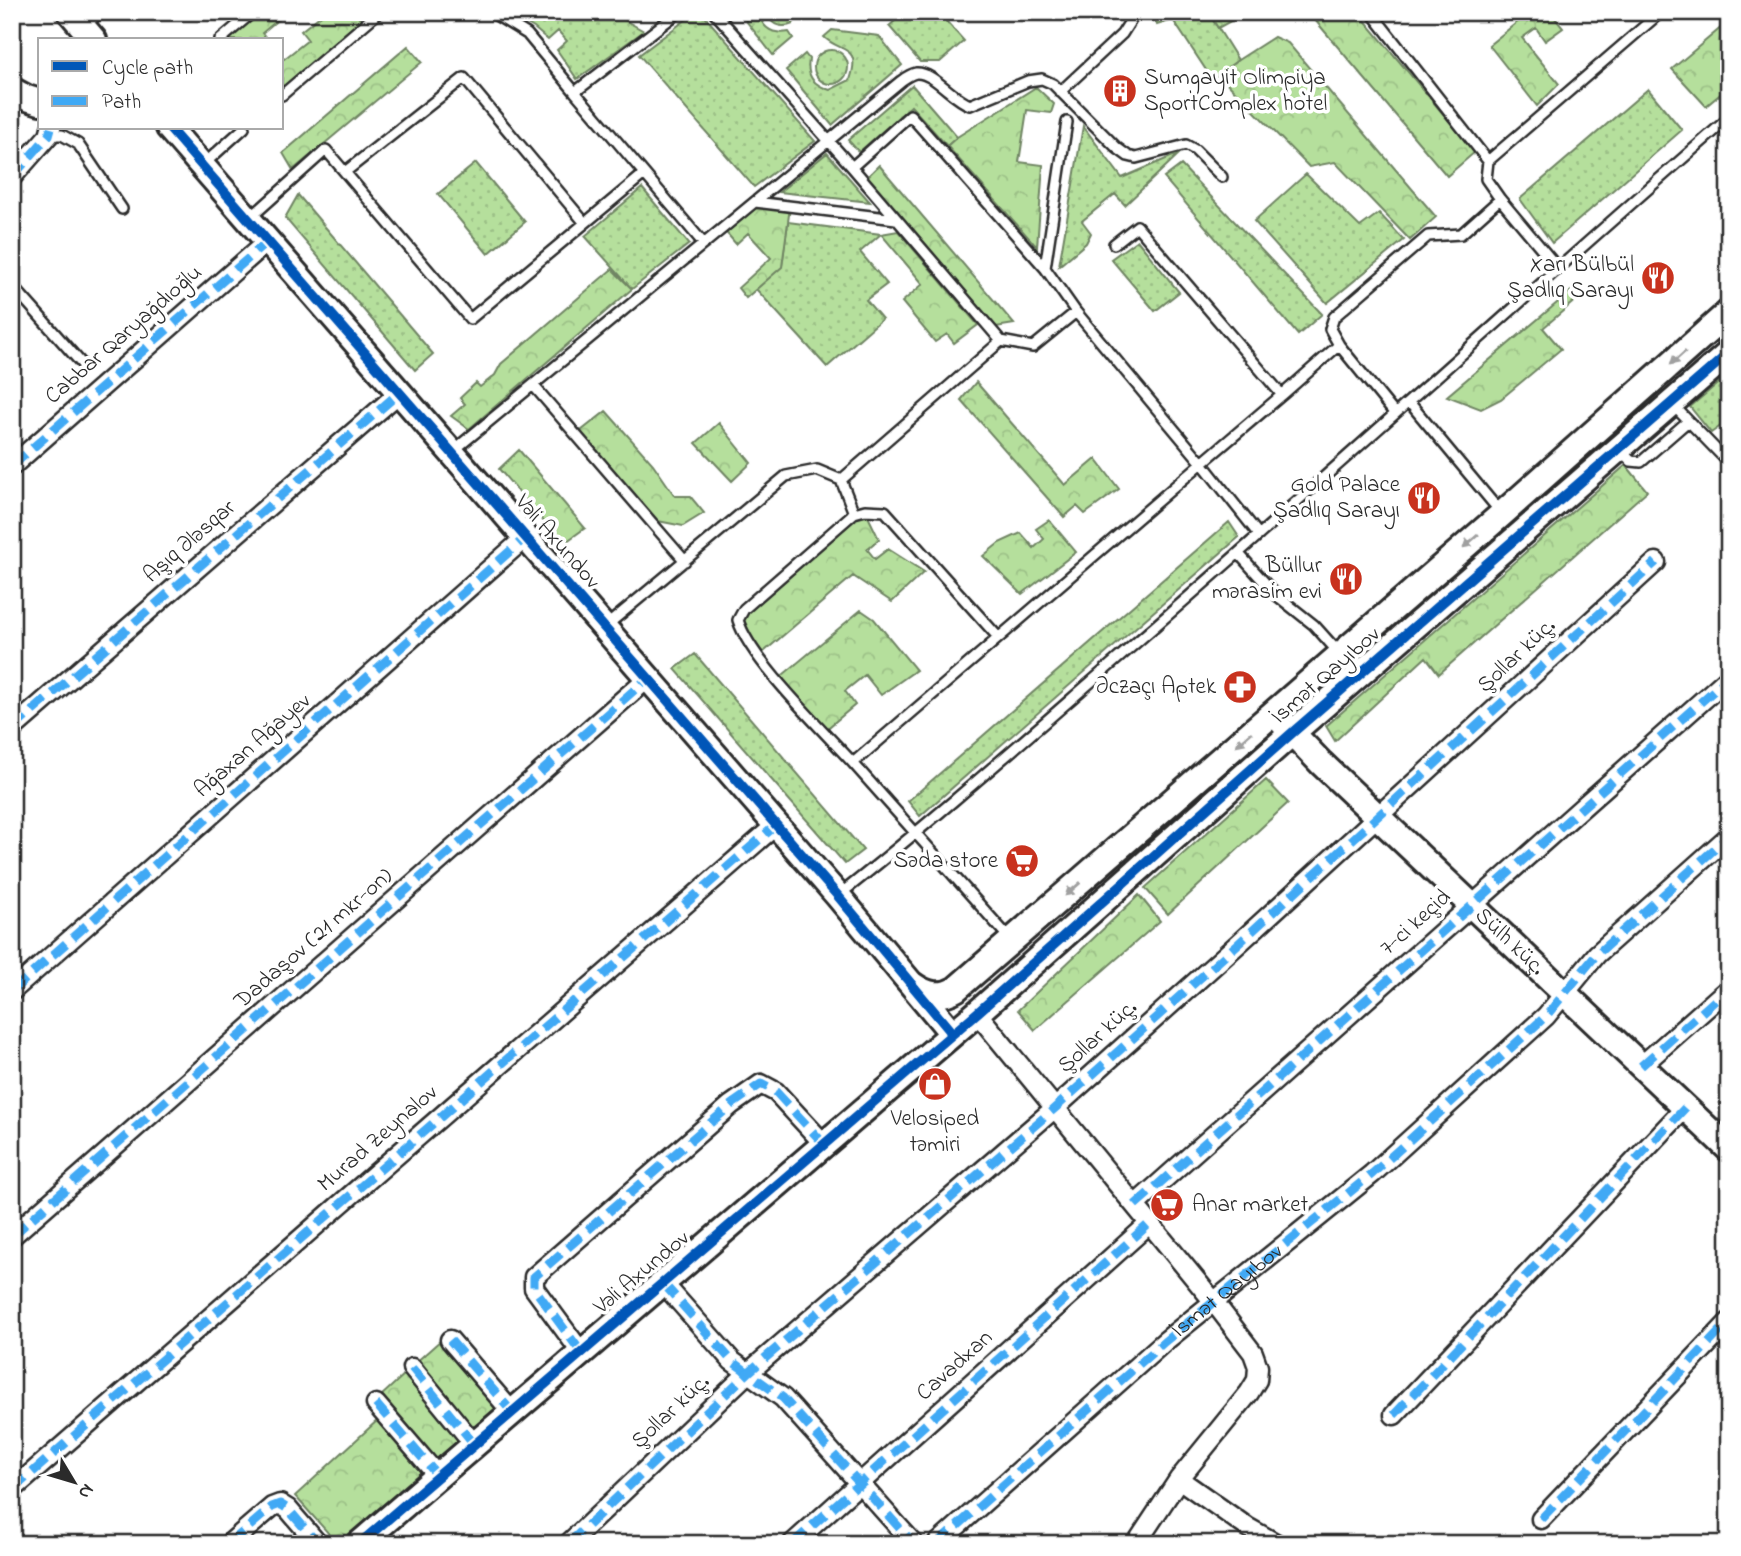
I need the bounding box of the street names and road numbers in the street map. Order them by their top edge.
street label: Cabbar Qaryağdıoğlu [38,257,211,414]
street label: Vəli Axundov [506,487,608,597]
street label: Aşıq Ələsqar [136,492,244,592]
street label: Şollar küç. [1470,611,1564,701]
street label: İsmət Qayıbov [1264,619,1389,734]
street label: Ağaxan Ağayev [187,686,320,808]
street label: Dadaşov (21 mkr-on) [227,860,401,1018]
street label: 7-ci keçid [1373,882,1459,964]
street label: Sülh küç. [1467,900,1553,984]
street label: Şollar küç. [1051,992,1145,1082]
street label: Murad Zeynalov [311,1077,447,1202]
street label: Vəli Axundov [586,1223,697,1324]
street label: İsmət Qayıbov [1164,1236,1290,1346]
street label: Cavadxan [909,1323,1001,1409]
street label: Şollar küç. [624,1367,718,1457]

